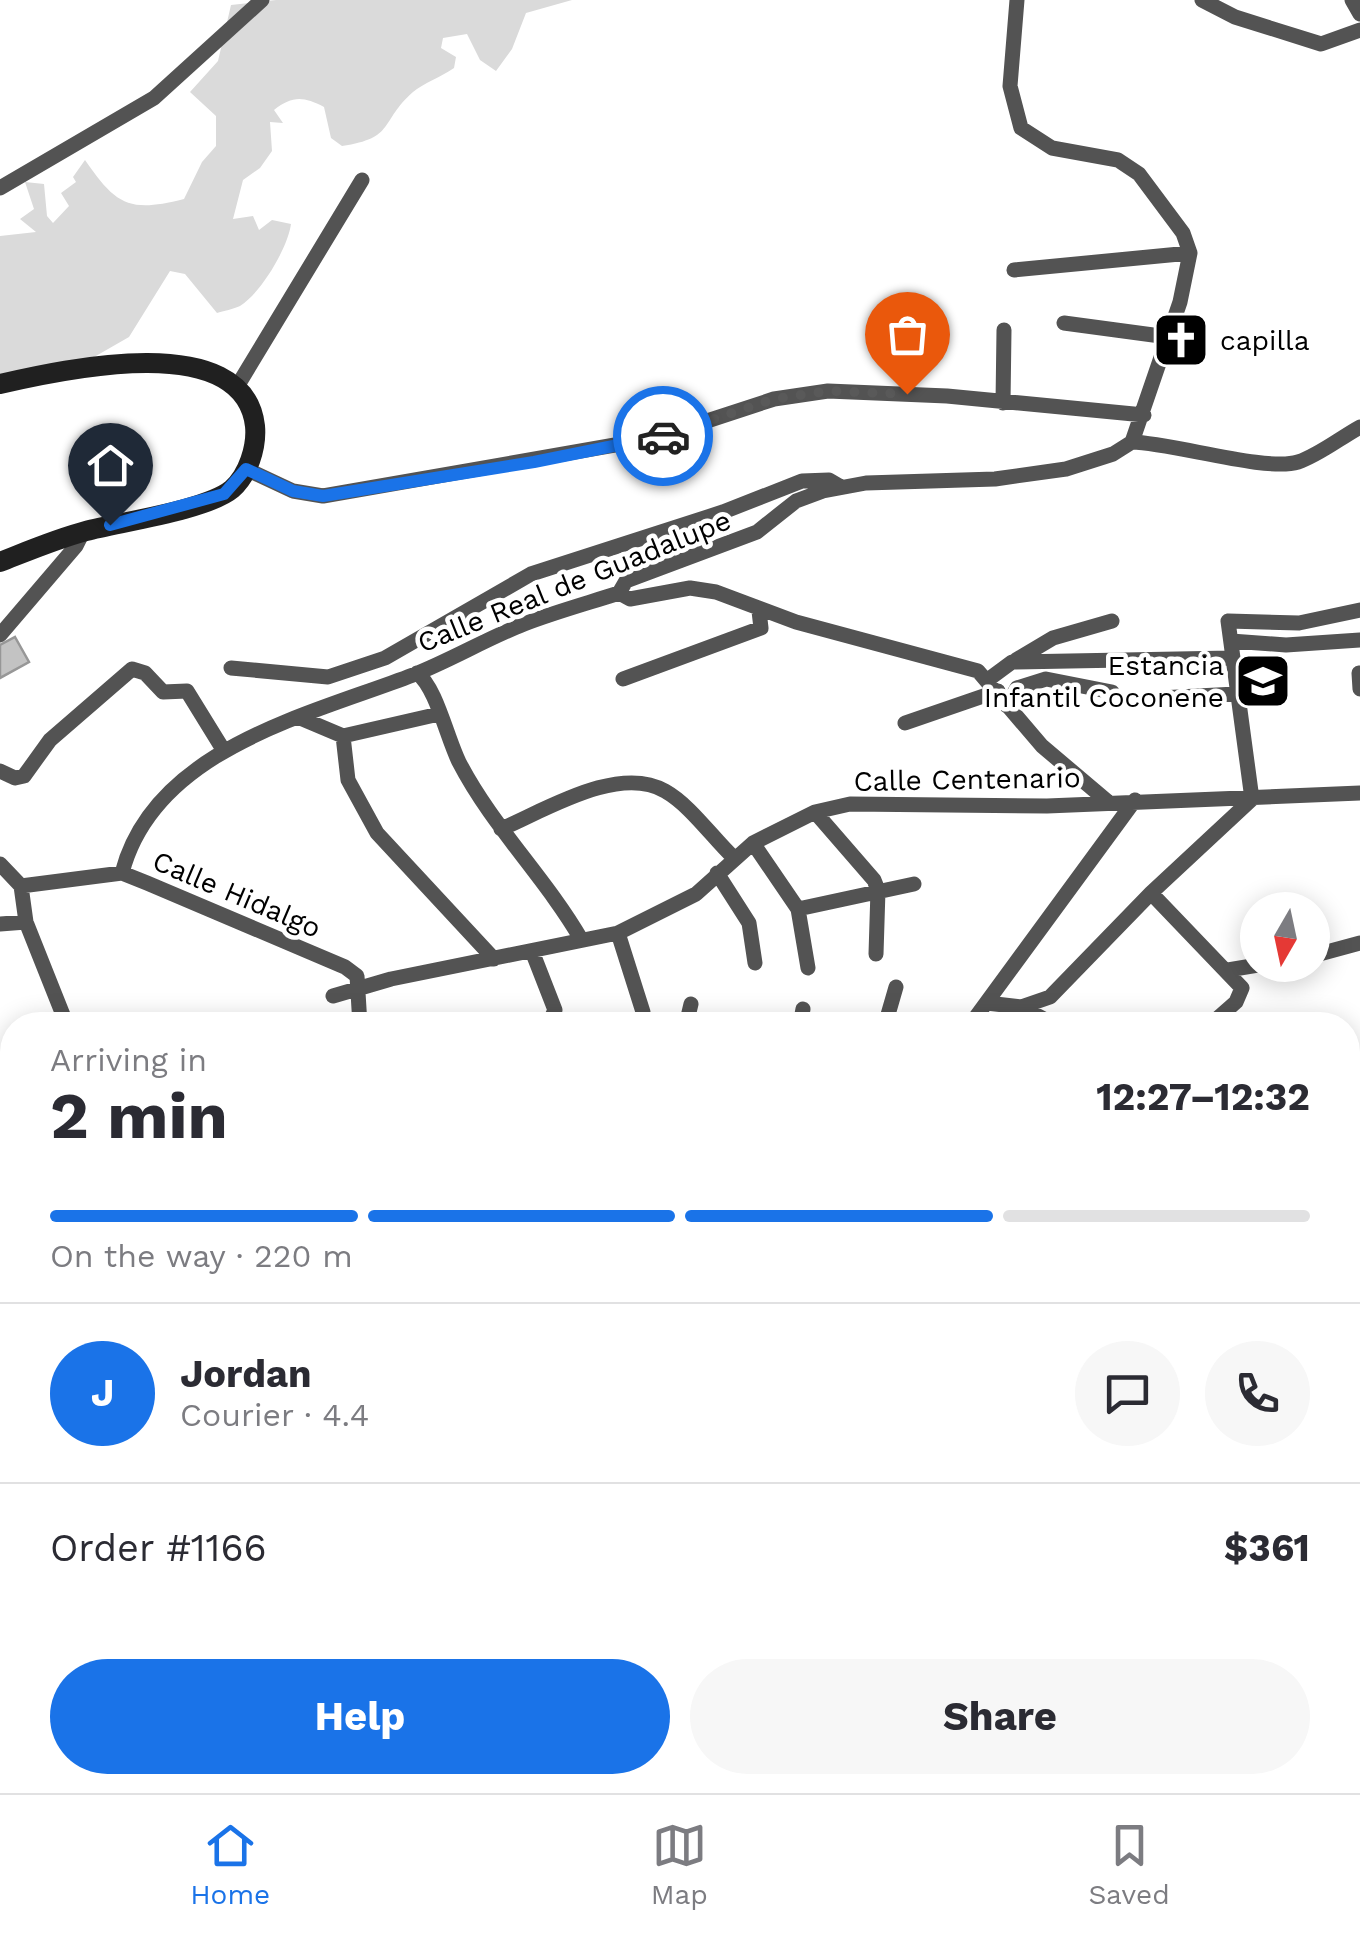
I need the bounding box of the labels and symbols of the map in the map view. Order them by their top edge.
pin [865,292,950,395]
church icon: capilla [1151,310,1211,370]
place label: capilla [1220,324,1310,357]
courier [613,386,713,486]
pin [68,423,153,526]
street label: Calle Real de Guadalupe [413,503,736,659]
place label: Estancia Infantil Coconene [984,649,1224,714]
school or university icon: Estancia Infantil Coconene [1233,651,1293,711]
street label: Calle Centenario [853,761,1081,798]
street label: Calle Hidalgo [148,844,326,945]
north arrow [1240,892,1330,982]

